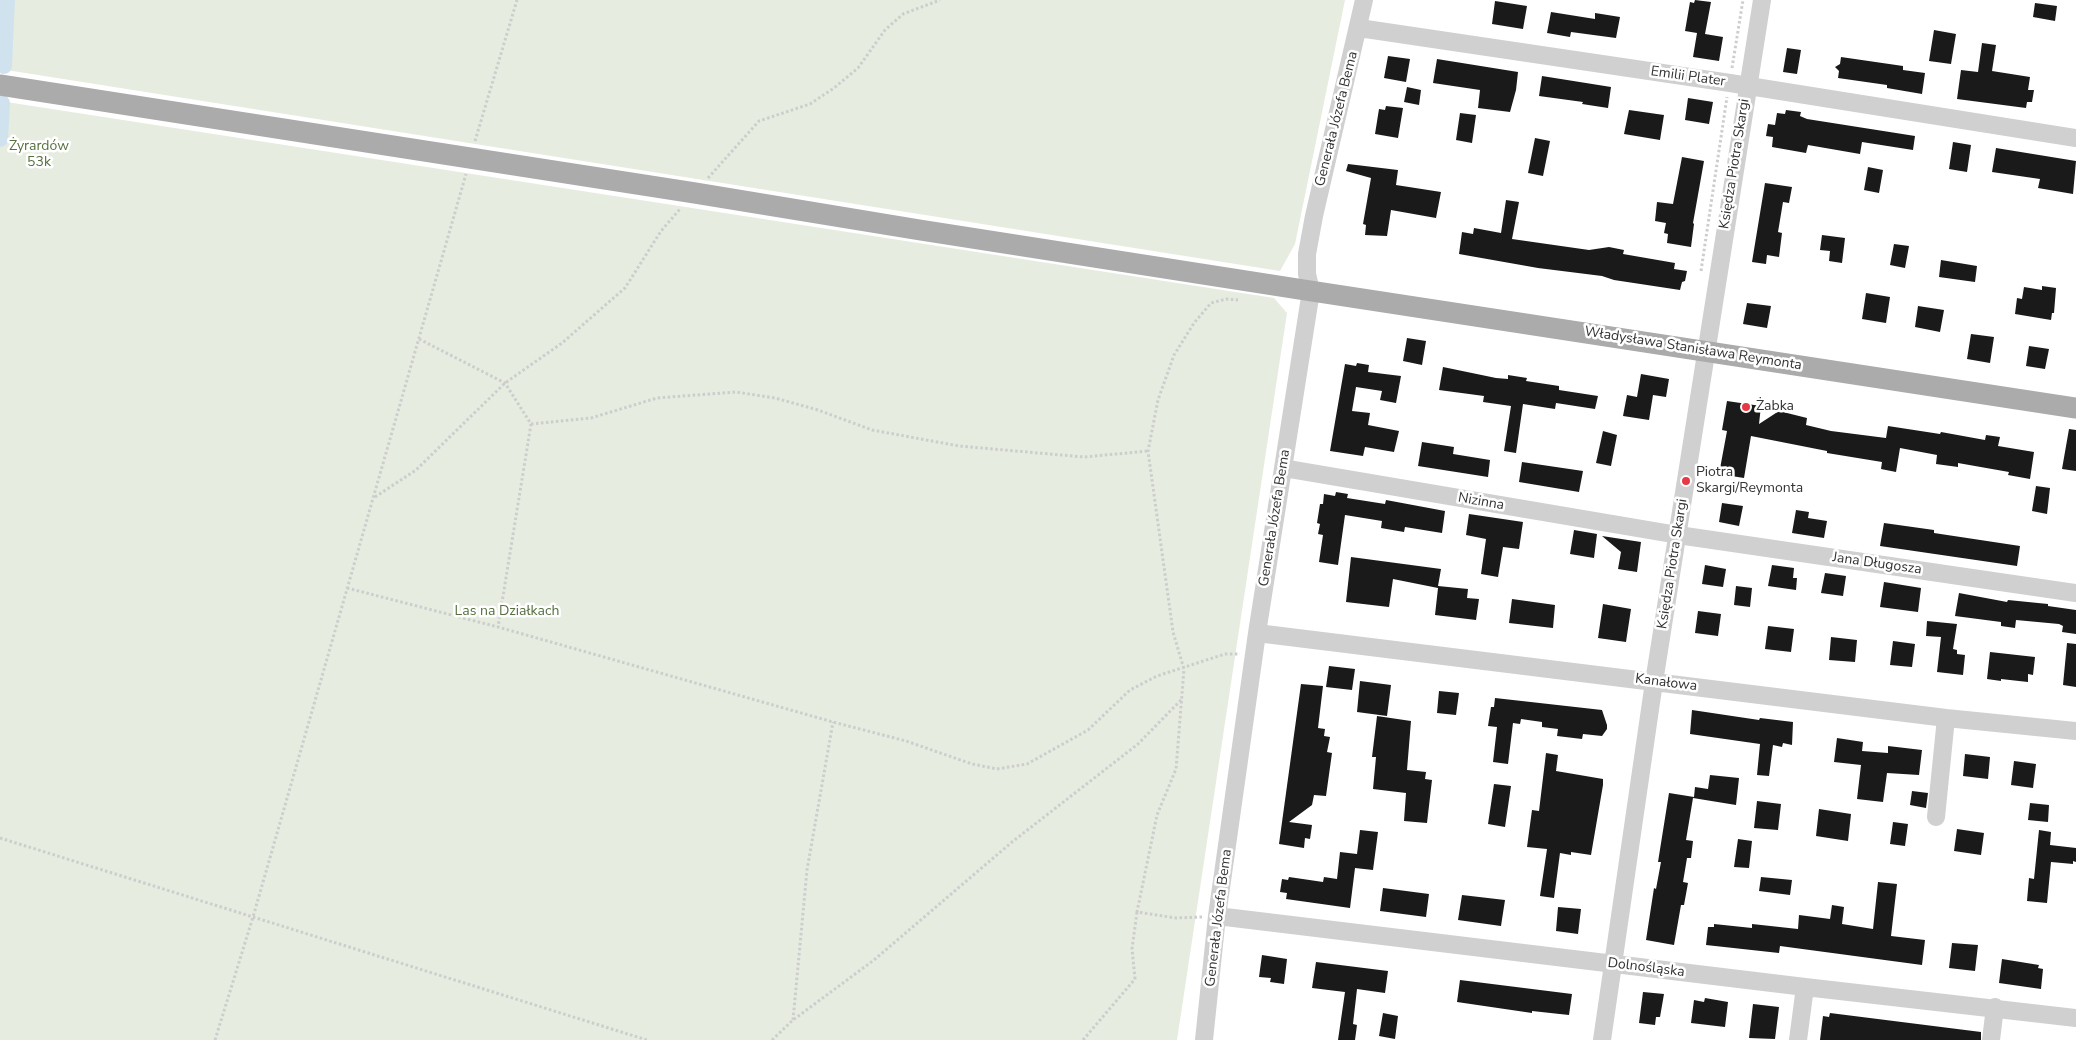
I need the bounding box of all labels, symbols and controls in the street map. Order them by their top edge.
street label: Generała Józefa Bema [1312,50,1362,188]
street label: Emilii Plater [1650,63,1726,91]
street label: Księdza Piotra Skargi [1716,98,1754,230]
park label: Żyrardów 53k [9,139,69,172]
street label: Władysława Stanisława Reymonta [1583,324,1803,374]
place label: Żabka [1756,399,1794,415]
marker: Żabka [1740,401,1752,413]
street label: Generała Józefa Bema [1256,448,1294,588]
place label: Piotra Skargi/Reymonta [1696,465,1803,498]
marker: Piotra Skargi/Reymonta [1680,475,1692,487]
street label: Nizinna [1457,490,1505,514]
street label: Księdza Piotra Skargi [1654,498,1692,630]
street label: Jana Długosza [1831,549,1923,579]
park label: Las na Działkach [455,604,559,620]
street label: Kanałowa [1634,671,1698,695]
street label: Generała Józefa Bema [1202,848,1236,988]
street label: Dolnośląska [1607,955,1685,981]

